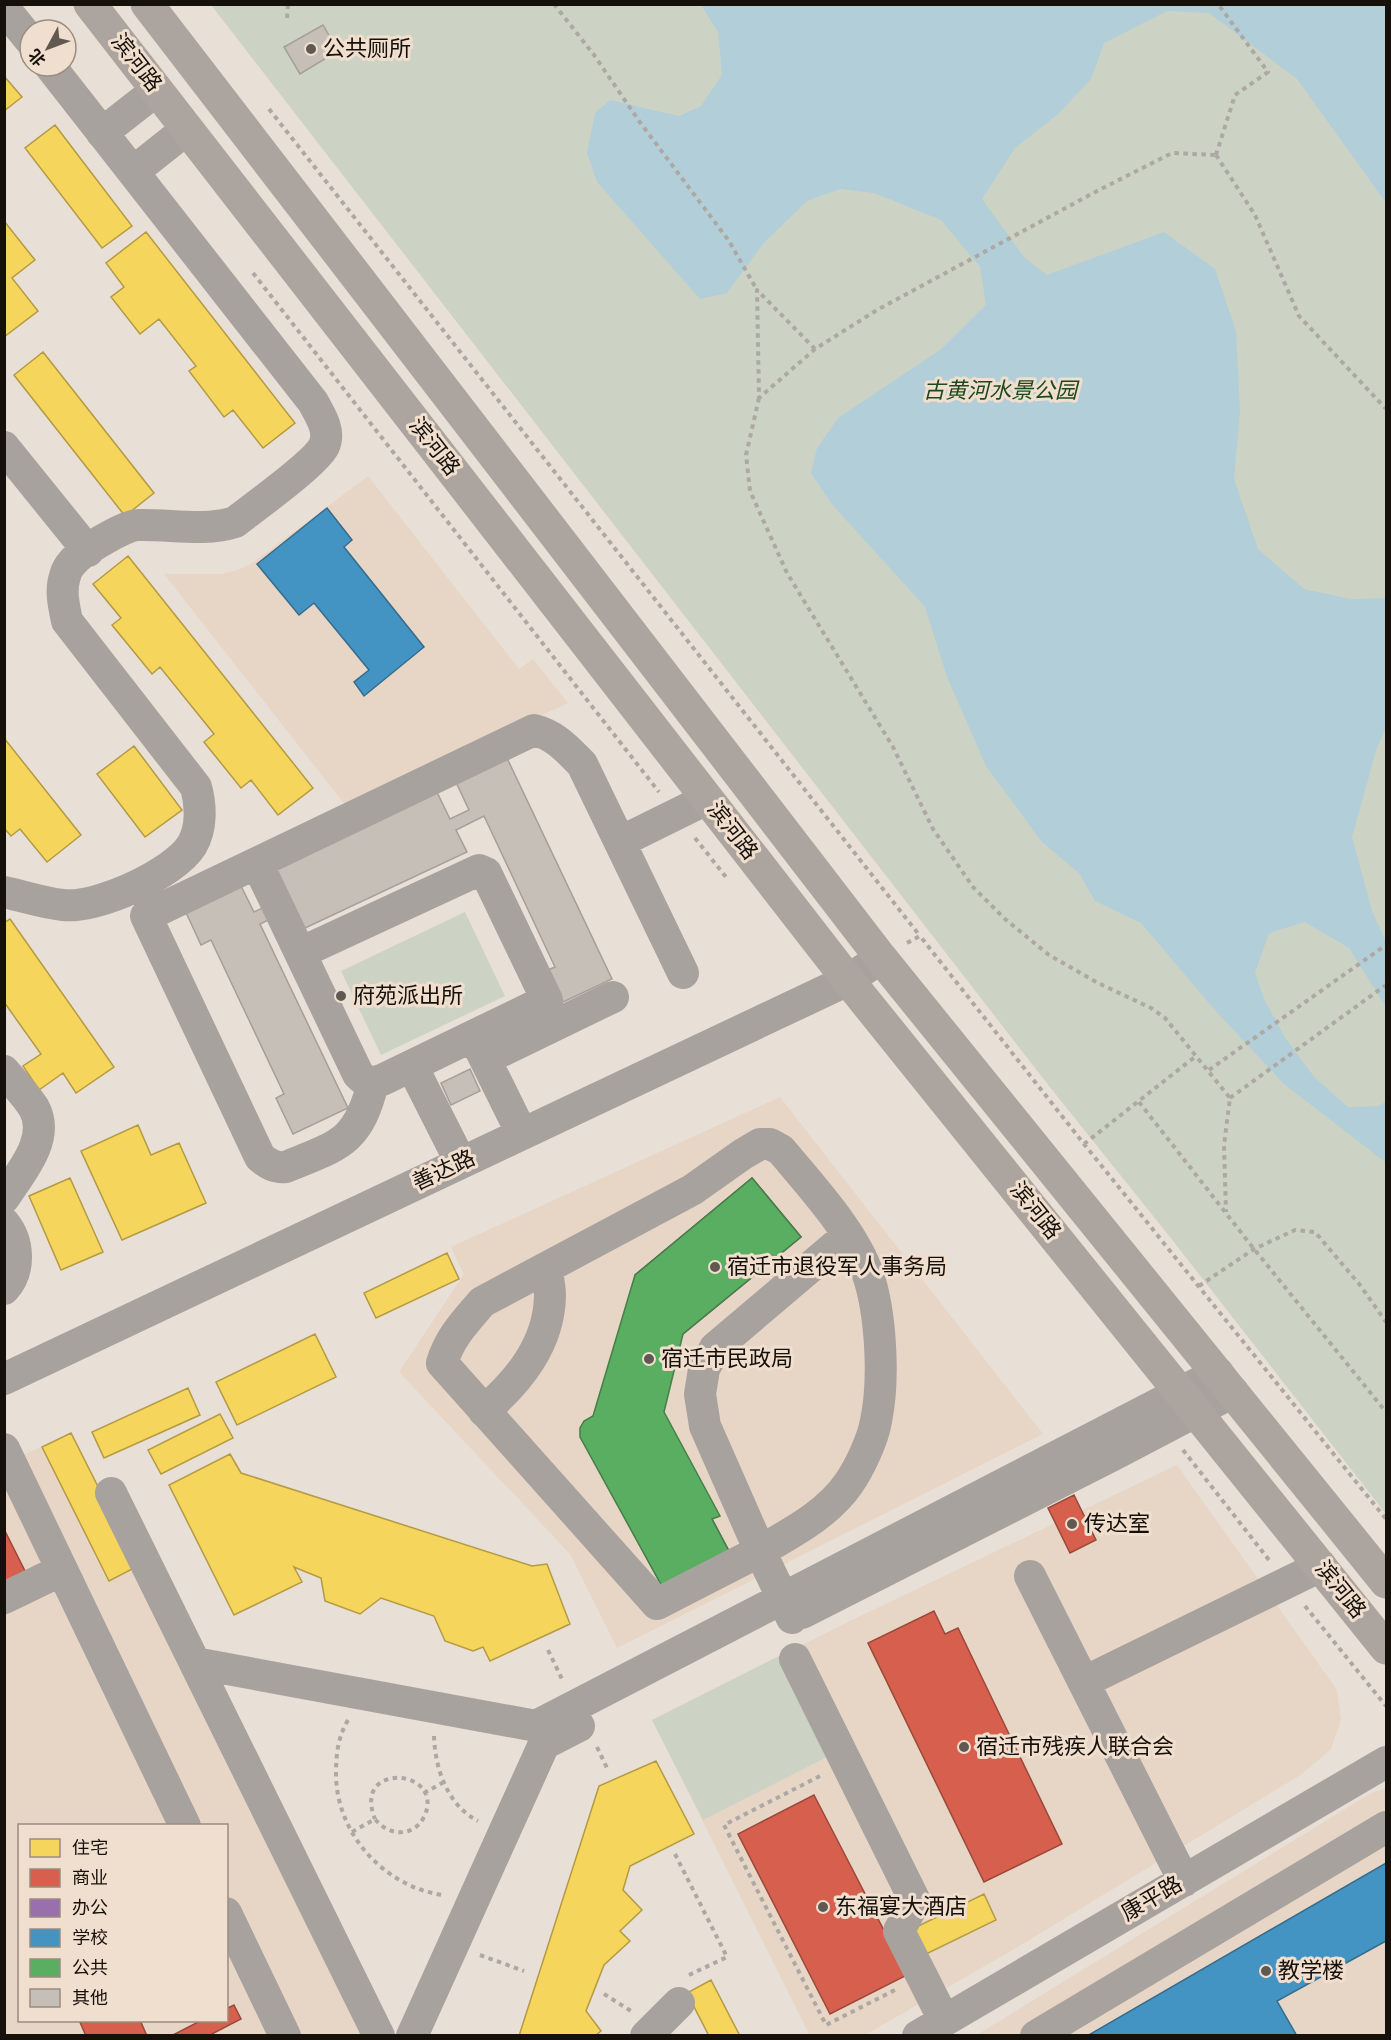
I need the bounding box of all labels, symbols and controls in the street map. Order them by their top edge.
north arrow [18,18,78,78]
street label: 滨河路 [103,27,169,99]
place label: 公共厕所 [323,33,411,66]
marker: 公共厕所 [304,42,318,56]
text: 北 [23,43,52,71]
park label: 古黄河水景公园 [923,375,1080,408]
street label: 滨河路 [401,411,467,483]
street label: 滨河路 [699,795,765,867]
place label: 府苑派出所 [353,980,463,1013]
marker: 府苑派出所 [334,989,348,1003]
street label: 善达路 [407,1142,481,1200]
street label: 滨河路 [1001,1175,1069,1247]
place label: 宿迁市退役军人事务局 [727,1251,947,1284]
marker: 宿迁市退役军人事务局 [708,1260,722,1274]
place label: 宿迁市民政局 [661,1343,793,1376]
marker: 宿迁市民政局 [642,1352,656,1366]
place label: 传达室 [1084,1508,1150,1541]
marker: 传达室 [1065,1517,1079,1531]
street label: 滨河路 [1306,1554,1374,1626]
place label: 宿迁市残疾人联合会 [976,1731,1174,1764]
marker: 宿迁市残疾人联合会 [957,1740,971,1754]
legend [18,1824,228,2022]
text: 住宅 [72,1835,108,1862]
text: 商业 [72,1865,108,1892]
street label: 康平路 [1115,1868,1189,1930]
place label: 东福宴大酒店 [835,1891,967,1924]
text: 办公 [72,1895,108,1922]
marker: 东福宴大酒店 [816,1900,830,1914]
text: 学校 [72,1925,108,1952]
text: 公共 [72,1955,108,1982]
place label: 教学楼 [1278,1955,1344,1988]
marker: 教学楼 [1259,1964,1273,1978]
text: 其他 [72,1985,108,2012]

